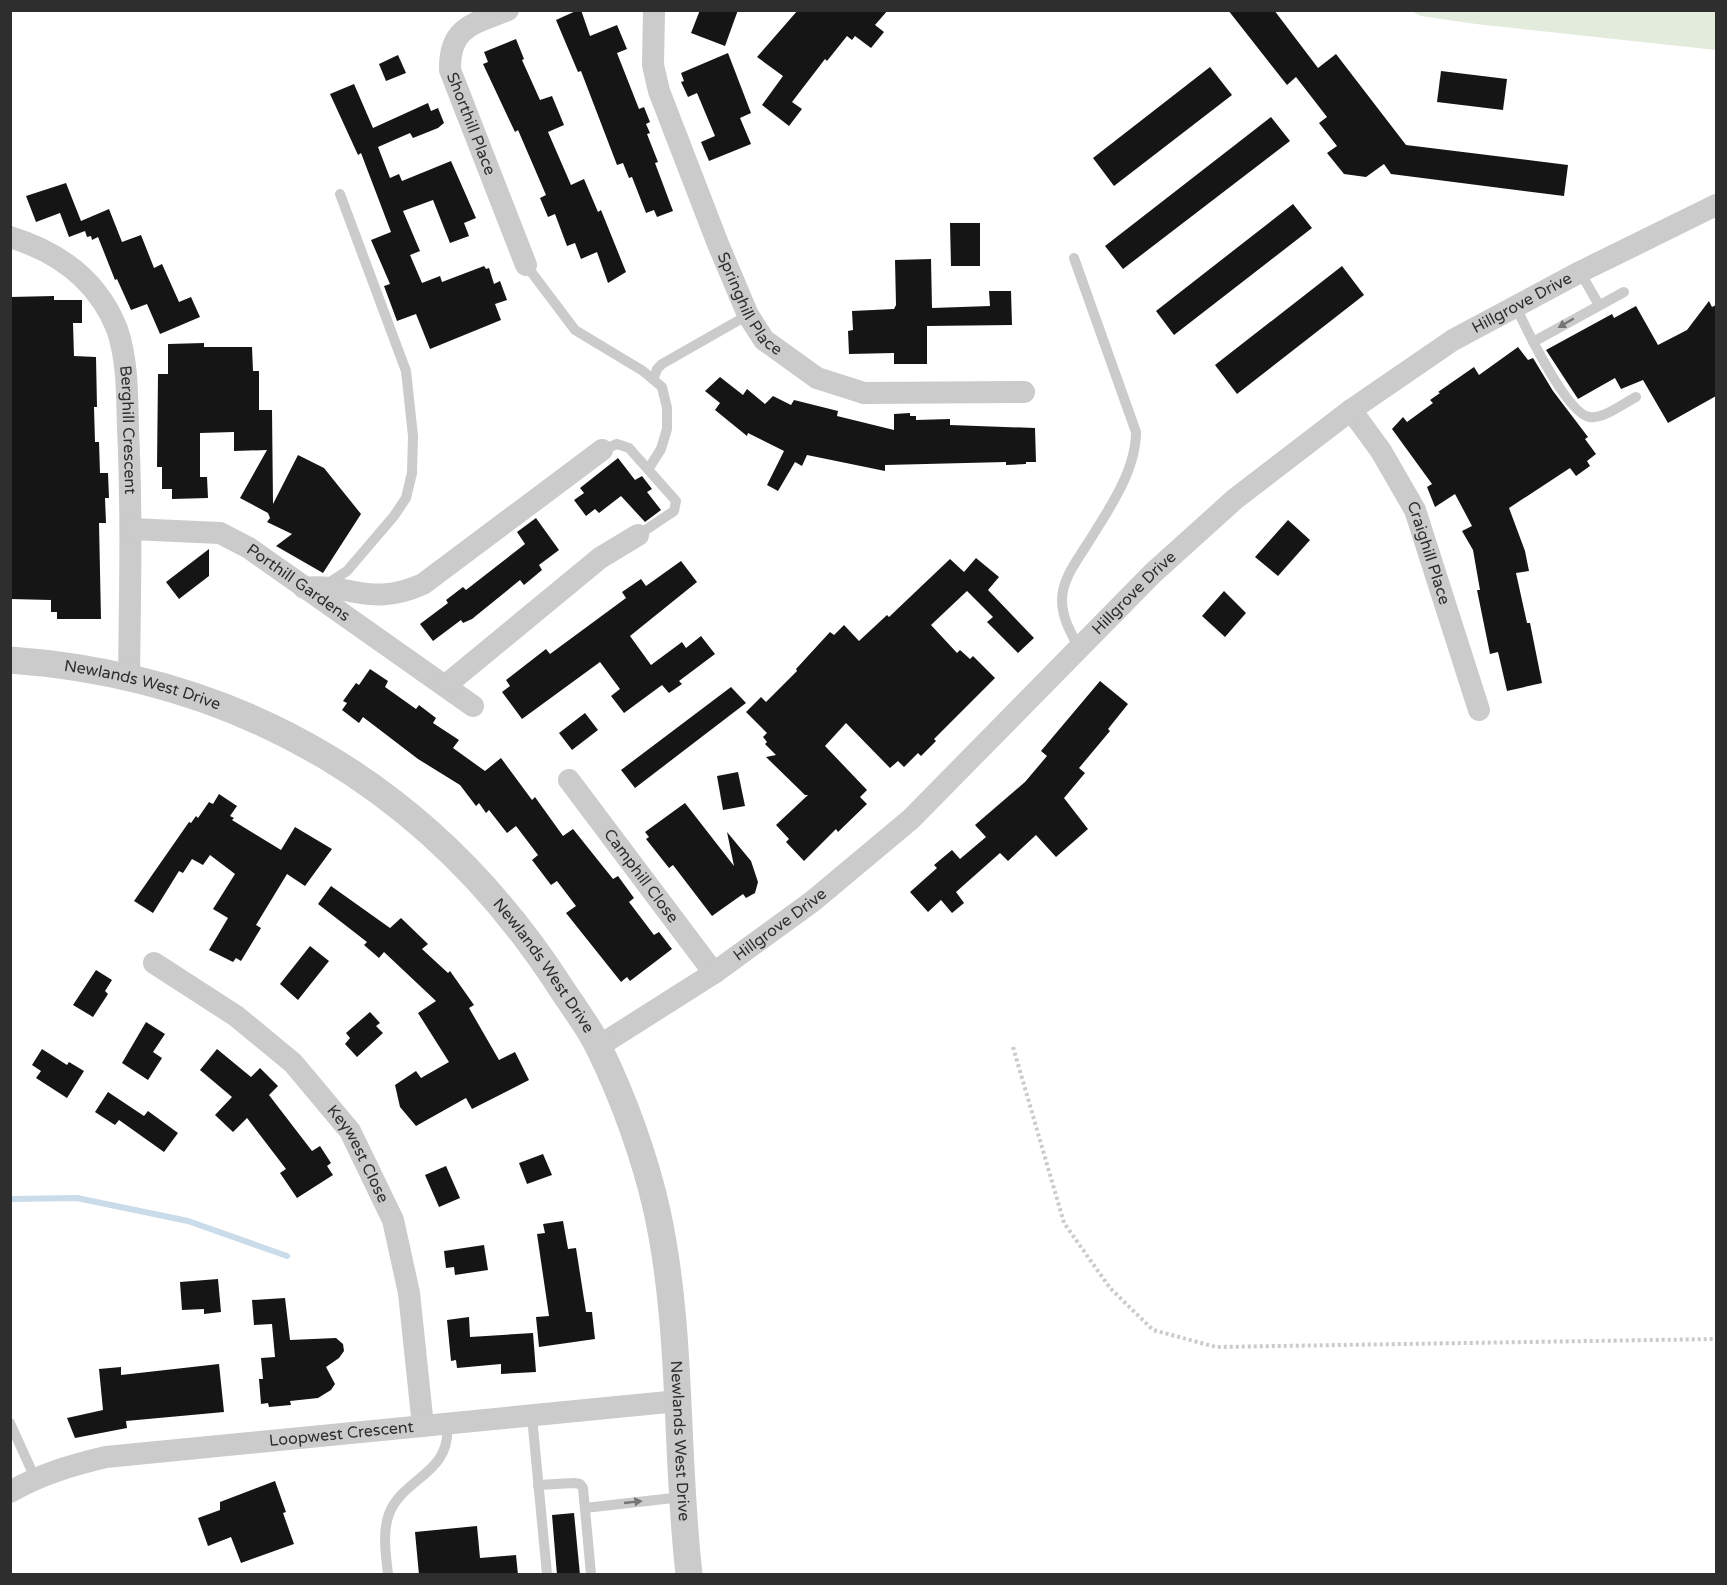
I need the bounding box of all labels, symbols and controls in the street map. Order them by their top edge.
street label: Shorthill Place [442,70,500,178]
street label: Springhill Place [713,249,786,360]
street label: Hillgrove Drive [1468,268,1575,338]
one-way arrow [1557,318,1574,328]
street label: Berghill Crescent [115,364,140,494]
street label: Craighill Place [1402,498,1455,607]
street label: Porthill Gardens [243,539,354,626]
street label: Hillgrove Drive [1088,547,1180,639]
street label: Newlands West Drive [63,656,223,715]
street label: Camphill Close [599,825,683,927]
street label: Hillgrove Drive [730,884,831,965]
street label: Newlands West Drive [489,894,599,1037]
street label: Keywest Close [322,1101,393,1206]
street label: Newlands West Drive [666,1360,694,1522]
street label: Loopwest Crescent [268,1417,414,1451]
one-way arrow [624,1497,643,1507]

